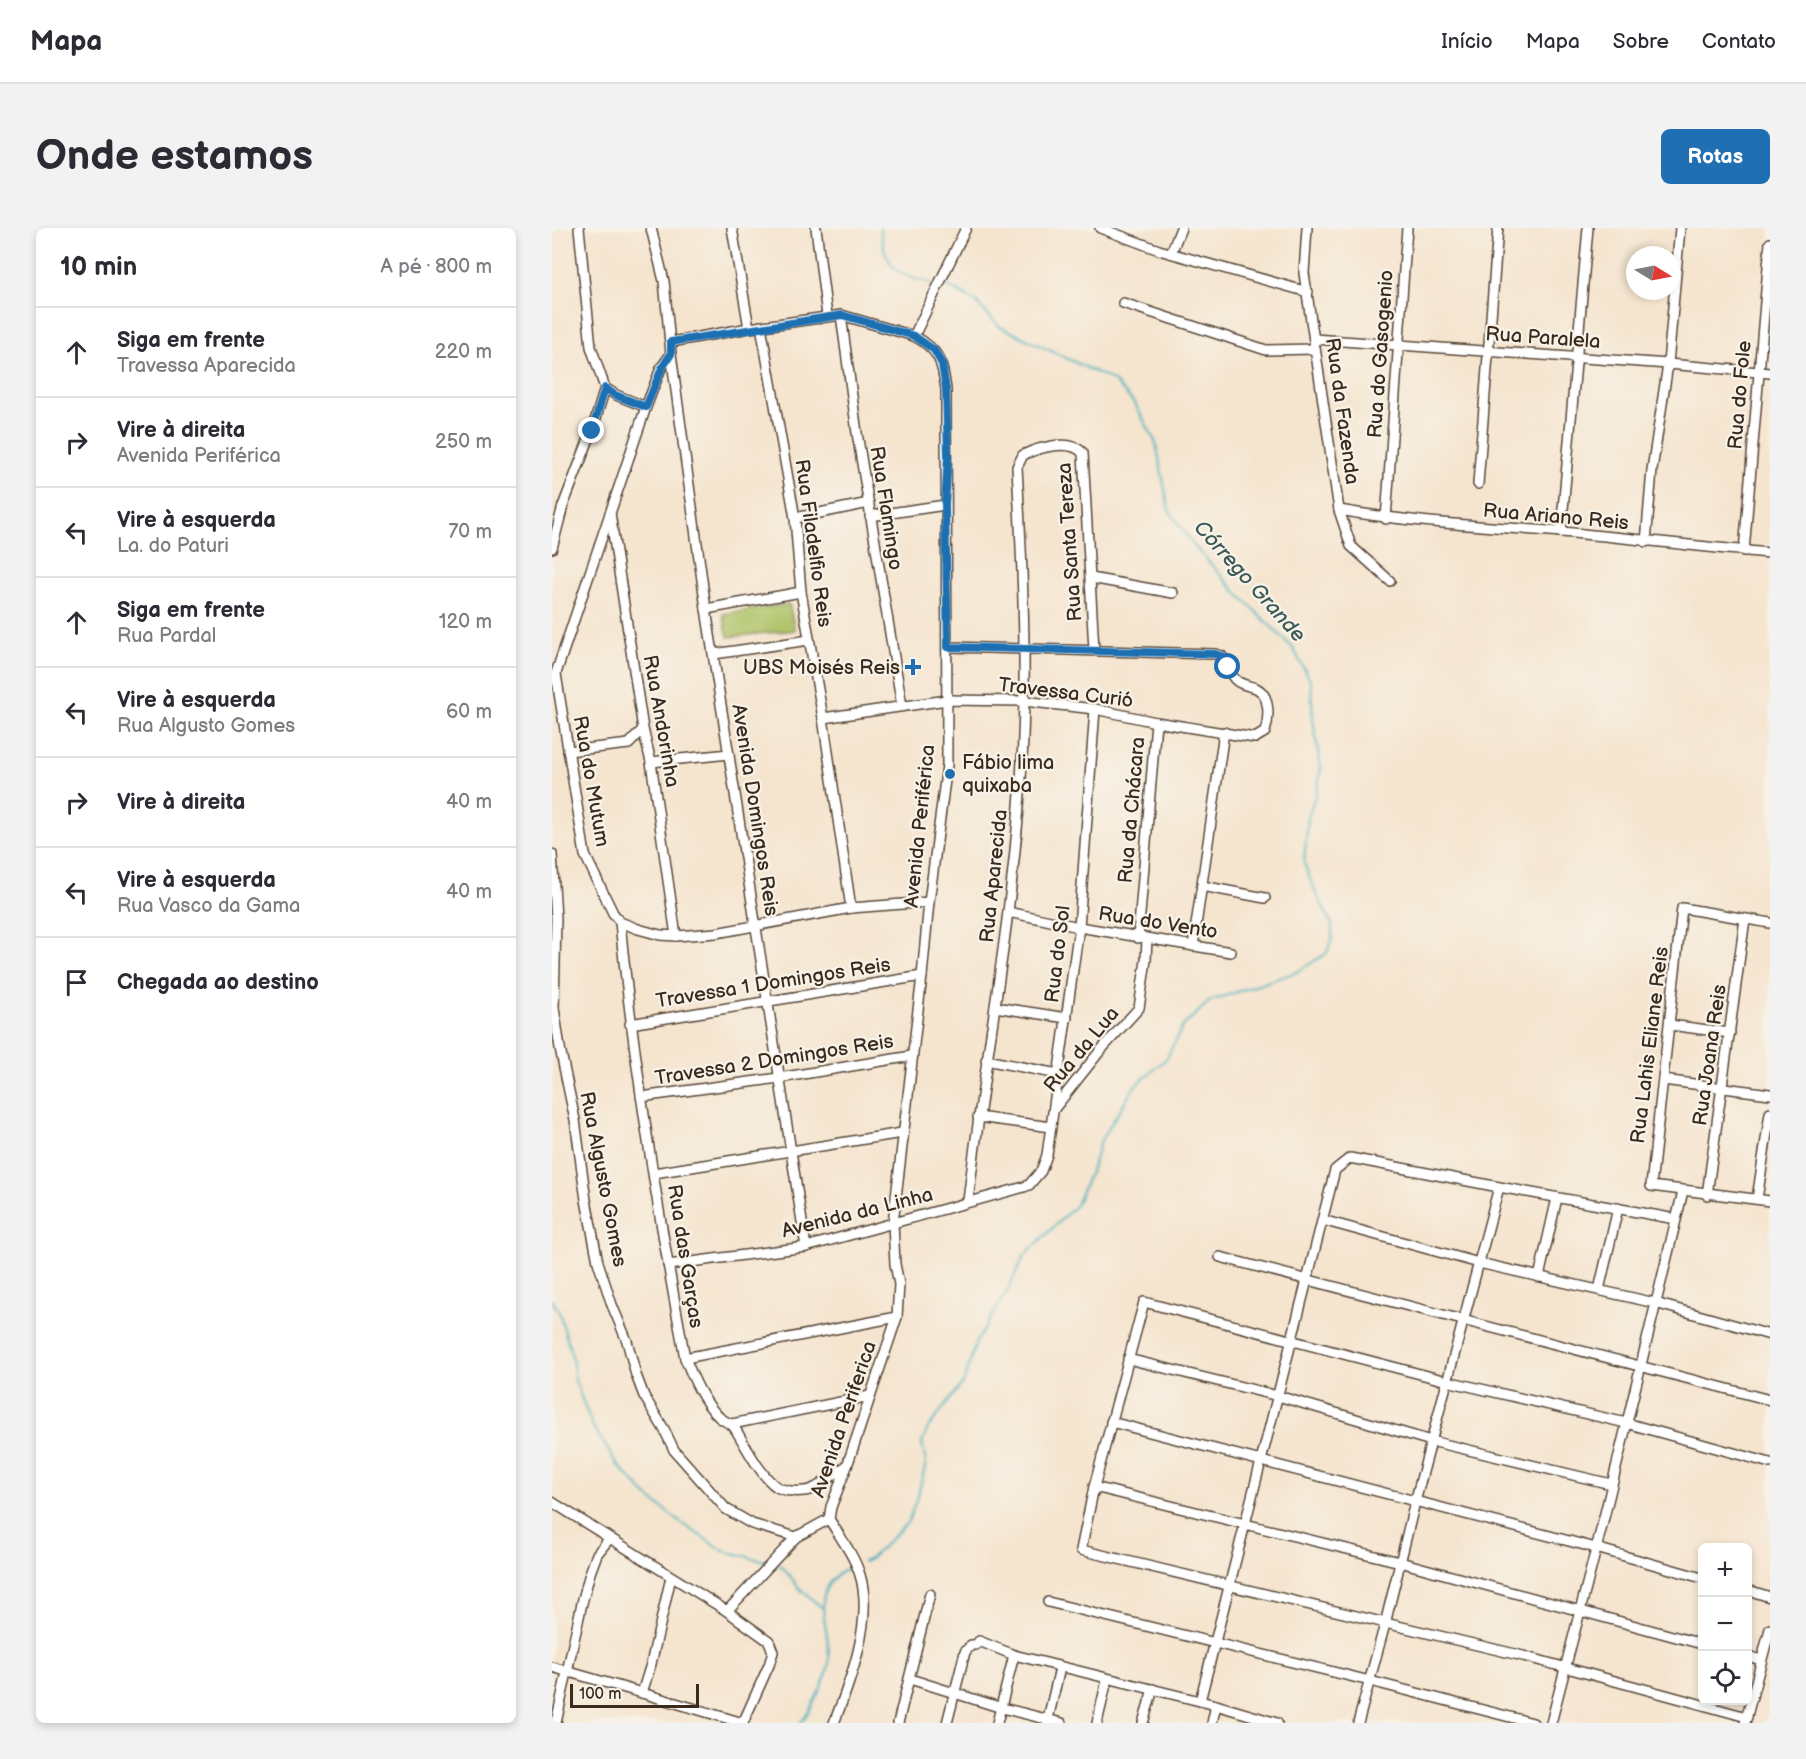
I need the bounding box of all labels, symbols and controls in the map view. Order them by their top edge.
text: Mapa [30,25,102,58]
text: Início [1441,29,1493,54]
text: Mapa [1526,29,1580,54]
text: Sobre [1613,29,1669,54]
text: Contato [1702,29,1776,54]
button: Rotas [1661,129,1770,184]
text: Onde estamos [36,131,313,182]
north arrow [1626,246,1680,300]
text: 10 min [60,252,137,283]
text: A pé · 800 m [381,255,492,279]
street label: Rua do Gasogenio [1363,269,1399,439]
street label: Rua Paralela [1485,322,1601,354]
text: Siga em frente [117,327,265,354]
icon: ahead [60,336,93,369]
street label: Rua da Fazenda [1320,336,1364,486]
text: 220 m [435,340,492,364]
street label: Rua do Fole [1723,340,1757,451]
text: Travessa Aparecida [117,354,296,378]
text: Vire à direita [117,417,245,444]
route end [578,417,604,443]
icon: right [60,426,93,459]
text: 250 m [435,430,492,454]
text: Avenida Periférica [117,444,281,468]
street label: Rua Flamingo [864,445,908,572]
street label: Rua Filadelfio Reis [789,458,837,629]
street label: Rua Santa Tereza [1052,462,1088,622]
street label: Rua Ariano Reis [1482,499,1630,535]
text: Vire à esquerda [117,507,276,534]
water label: Córrego Grande [1188,515,1311,647]
icon: left [60,516,93,549]
text: 70 m [448,520,492,544]
text: La. do Paturi [117,534,229,558]
text: Siga em frente [117,597,265,624]
icon: ahead [60,606,93,639]
text: 120 m [439,610,492,634]
text: Rua Pardal [117,624,216,648]
street label: Rua Andorinha [638,653,684,789]
route start [1214,653,1240,679]
place label: UBS Moisés Reis [743,656,900,680]
marker: UBS Moisés Reis [904,658,922,676]
street label: Travessa Curió [997,673,1135,713]
text: Vire à esquerda [117,687,276,714]
icon: left [60,696,93,729]
text: 60 m [446,700,492,724]
street label: Avenida Domingos Reis [726,703,784,918]
text: Rua Algusto Gomes [117,714,295,738]
street label: Rua do Mutum [568,714,614,848]
street label: Rua da Chácara [1114,736,1150,884]
street label: Avenida Periférica [899,743,940,909]
place label: Fábio lima quixaba [962,751,1054,798]
marker: Fábio lima quixaba [943,767,957,781]
icon: right [60,786,93,819]
text: Vire à direita [117,789,245,816]
text: 40 m [446,790,492,814]
street label: Rua Aparecida [975,808,1013,944]
text: Vire à esquerda [117,867,276,894]
icon: left [60,876,93,909]
text: 40 m [446,880,492,904]
text: Rua Vasco da Gama [117,894,300,918]
street label: Rua do Vento [1096,902,1219,944]
street label: Rua do Sol [1040,904,1076,1004]
street label: Rua Lahis Eliane Reis [1626,945,1674,1145]
street label: Travessa 1 Domingos Reis [654,953,892,1013]
icon: arrive [60,966,93,999]
text: Chegada ao destino [117,969,319,996]
street label: Rua Joana Reis [1688,983,1732,1127]
street label: Rua da Lua [1039,1002,1124,1097]
street label: Travessa 2 Domingos Reis [653,1029,895,1091]
street label: Rua Algusto Gomes [574,1089,632,1269]
street label: Rua das Garças [662,1183,708,1330]
street label: Avenida da Linha [779,1183,935,1243]
street label: Avenida Periferica [806,1338,882,1501]
map controls [1698,1543,1752,1705]
button: + [1698,1543,1752,1597]
button: − [1698,1597,1752,1651]
button: locate [1698,1651,1752,1705]
scale bar [570,1681,699,1708]
text: 100 m [579,1685,622,1704]

